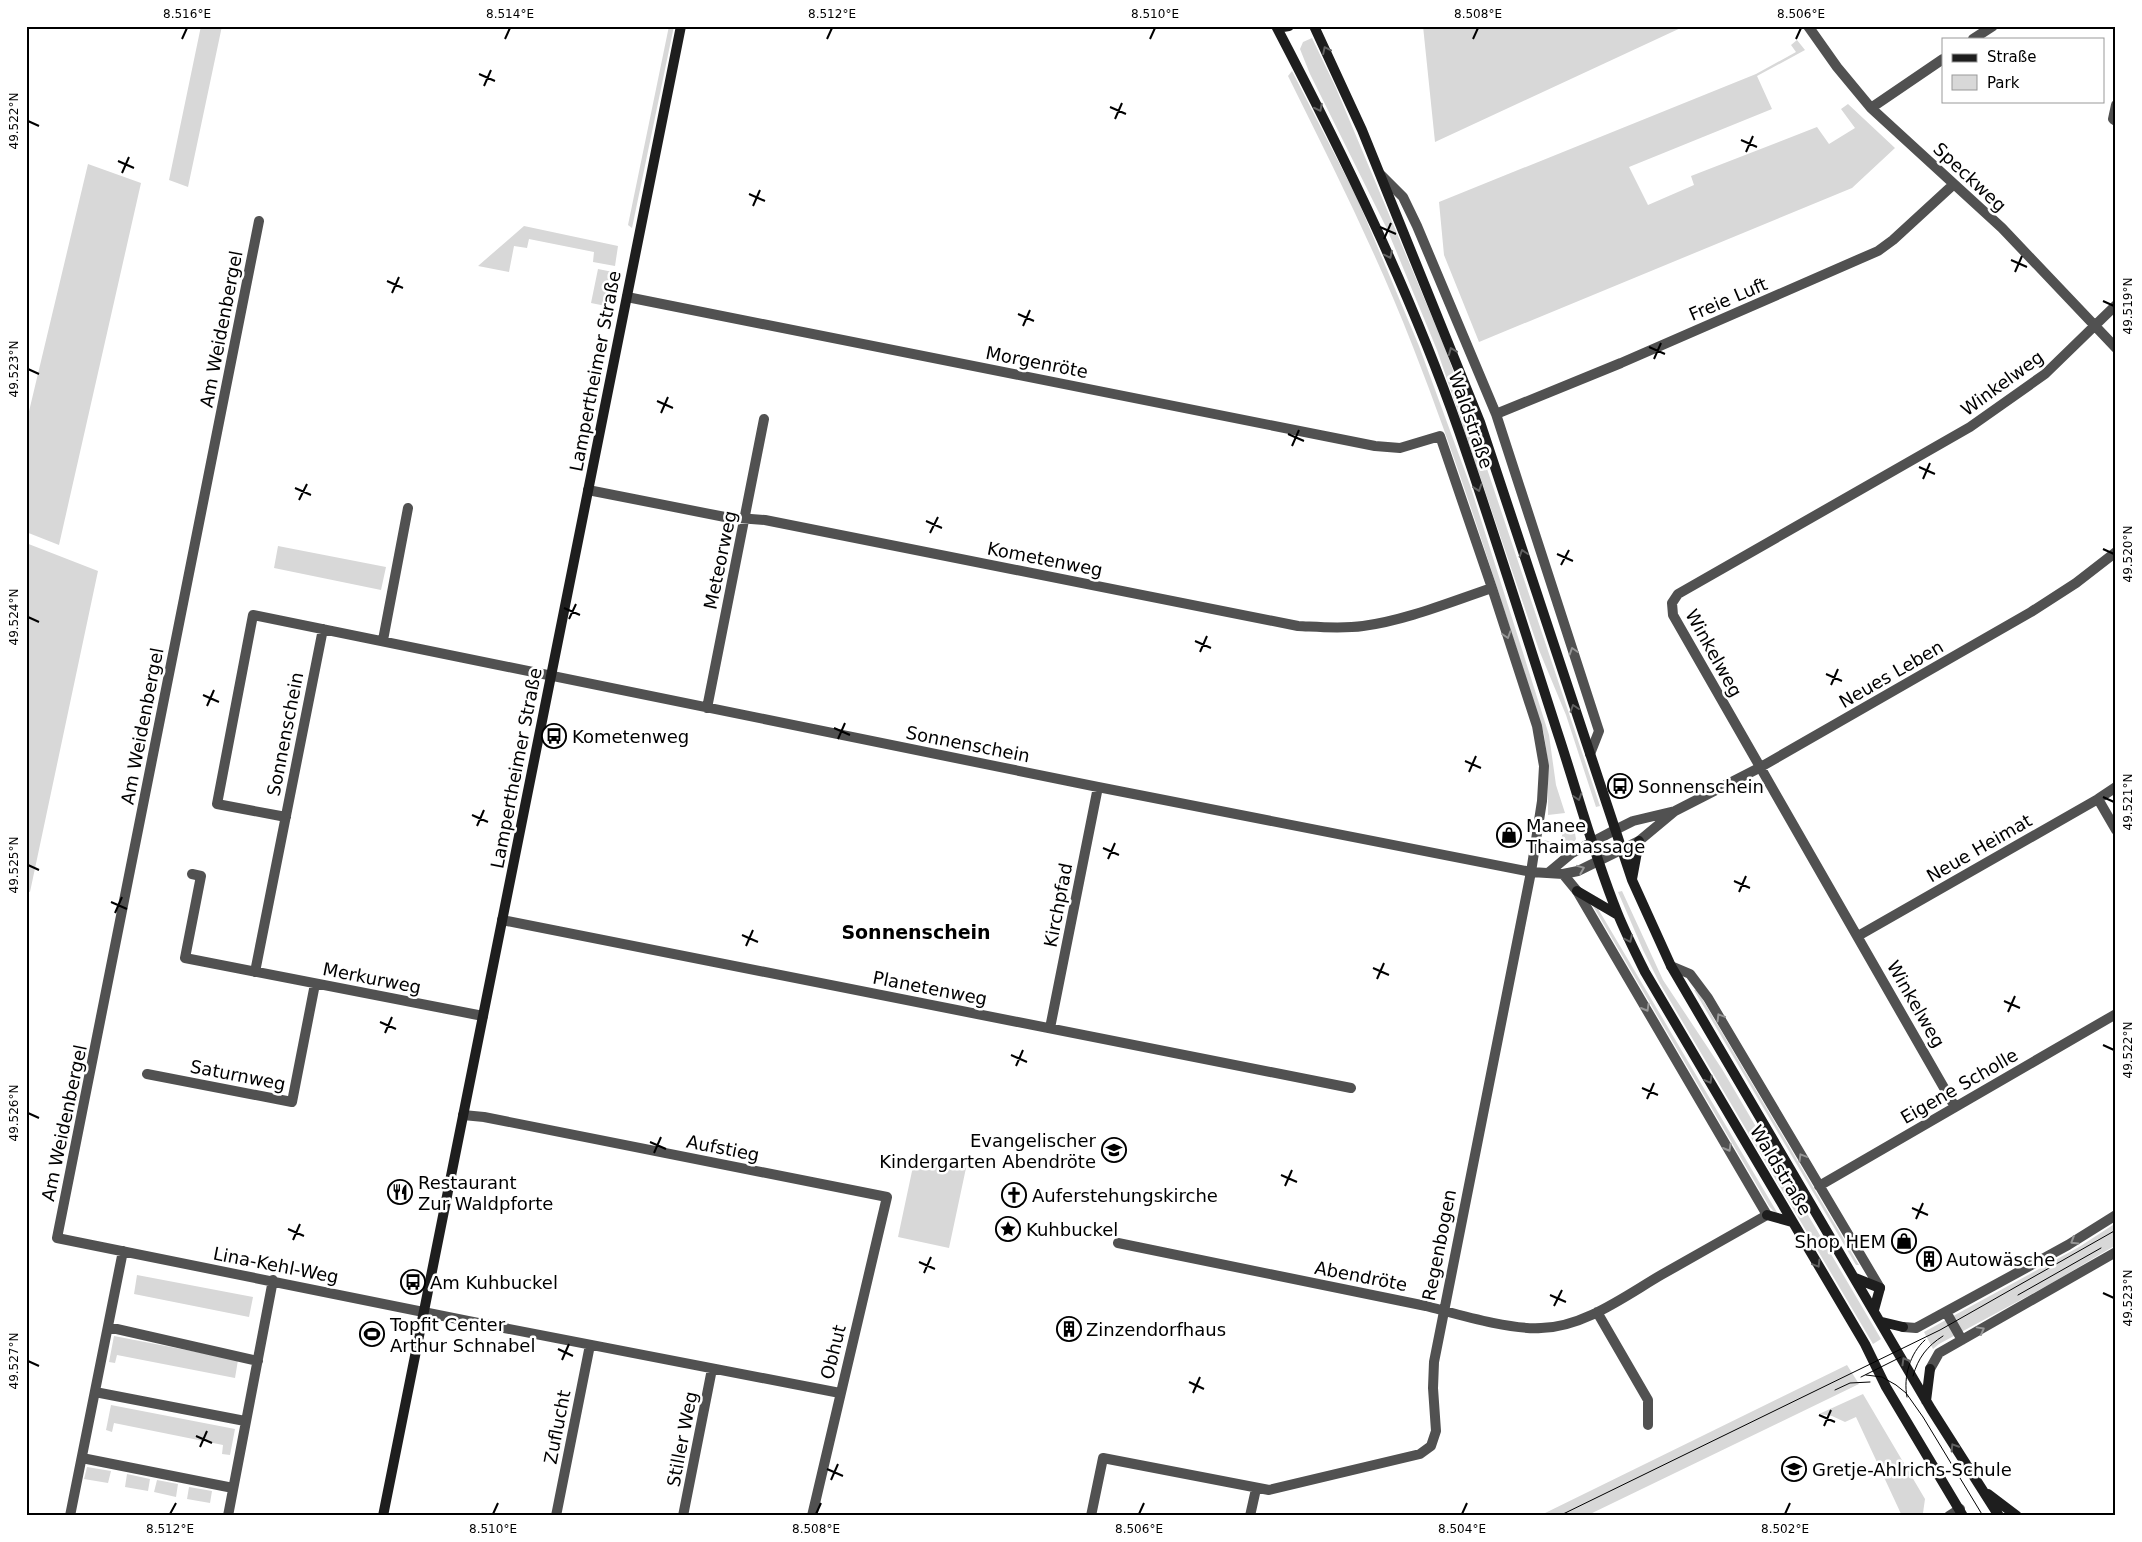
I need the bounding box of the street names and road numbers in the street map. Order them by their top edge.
street label: Speckweg [1929,138,2011,216]
street label: Am Weidenbergel [195,249,247,409]
street label: Lampertheimer Straße [565,269,625,473]
street label: Freie Luft [1686,273,1770,325]
street label: Morgenröte [984,342,1090,382]
street label: Winkelweg [1957,346,2047,420]
street label: Waldstraße [1445,369,1497,471]
street label: Meteorweg [699,509,741,611]
street label: Kometenweg [985,538,1105,580]
street label: Winkelweg [1681,606,1747,700]
street label: Neues Leben [1835,636,1947,712]
street label: Am Weidenbergel [116,646,168,806]
street label: Lampertheimer Straße [486,666,546,870]
street label: Sonnenschein [263,670,307,798]
street label: Sonnenschein [904,722,1032,766]
street label: Neue Heimat [1923,809,2035,887]
street label: Kirchpfad [1040,861,1076,949]
street label: Winkelweg [1883,957,1949,1051]
street label: Merkurweg [321,958,423,998]
street label: Planetenweg [871,967,989,1009]
street label: Am Weidenbergel [37,1043,91,1203]
street label: Eigene Scholle [1897,1044,2021,1128]
street label: Saturnweg [189,1055,287,1095]
street label: Waldstraße [1746,1121,1816,1219]
street label: Aufstieg [685,1131,761,1165]
street label: Regenbogen [1418,1188,1460,1302]
street label: Lina-Kehl-Weg [211,1243,341,1287]
street label: Abendröte [1313,1257,1409,1295]
street label: Obhut [816,1323,850,1381]
street label: Zuflucht [540,1388,574,1466]
street label: Stiller Weg [662,1389,702,1489]

